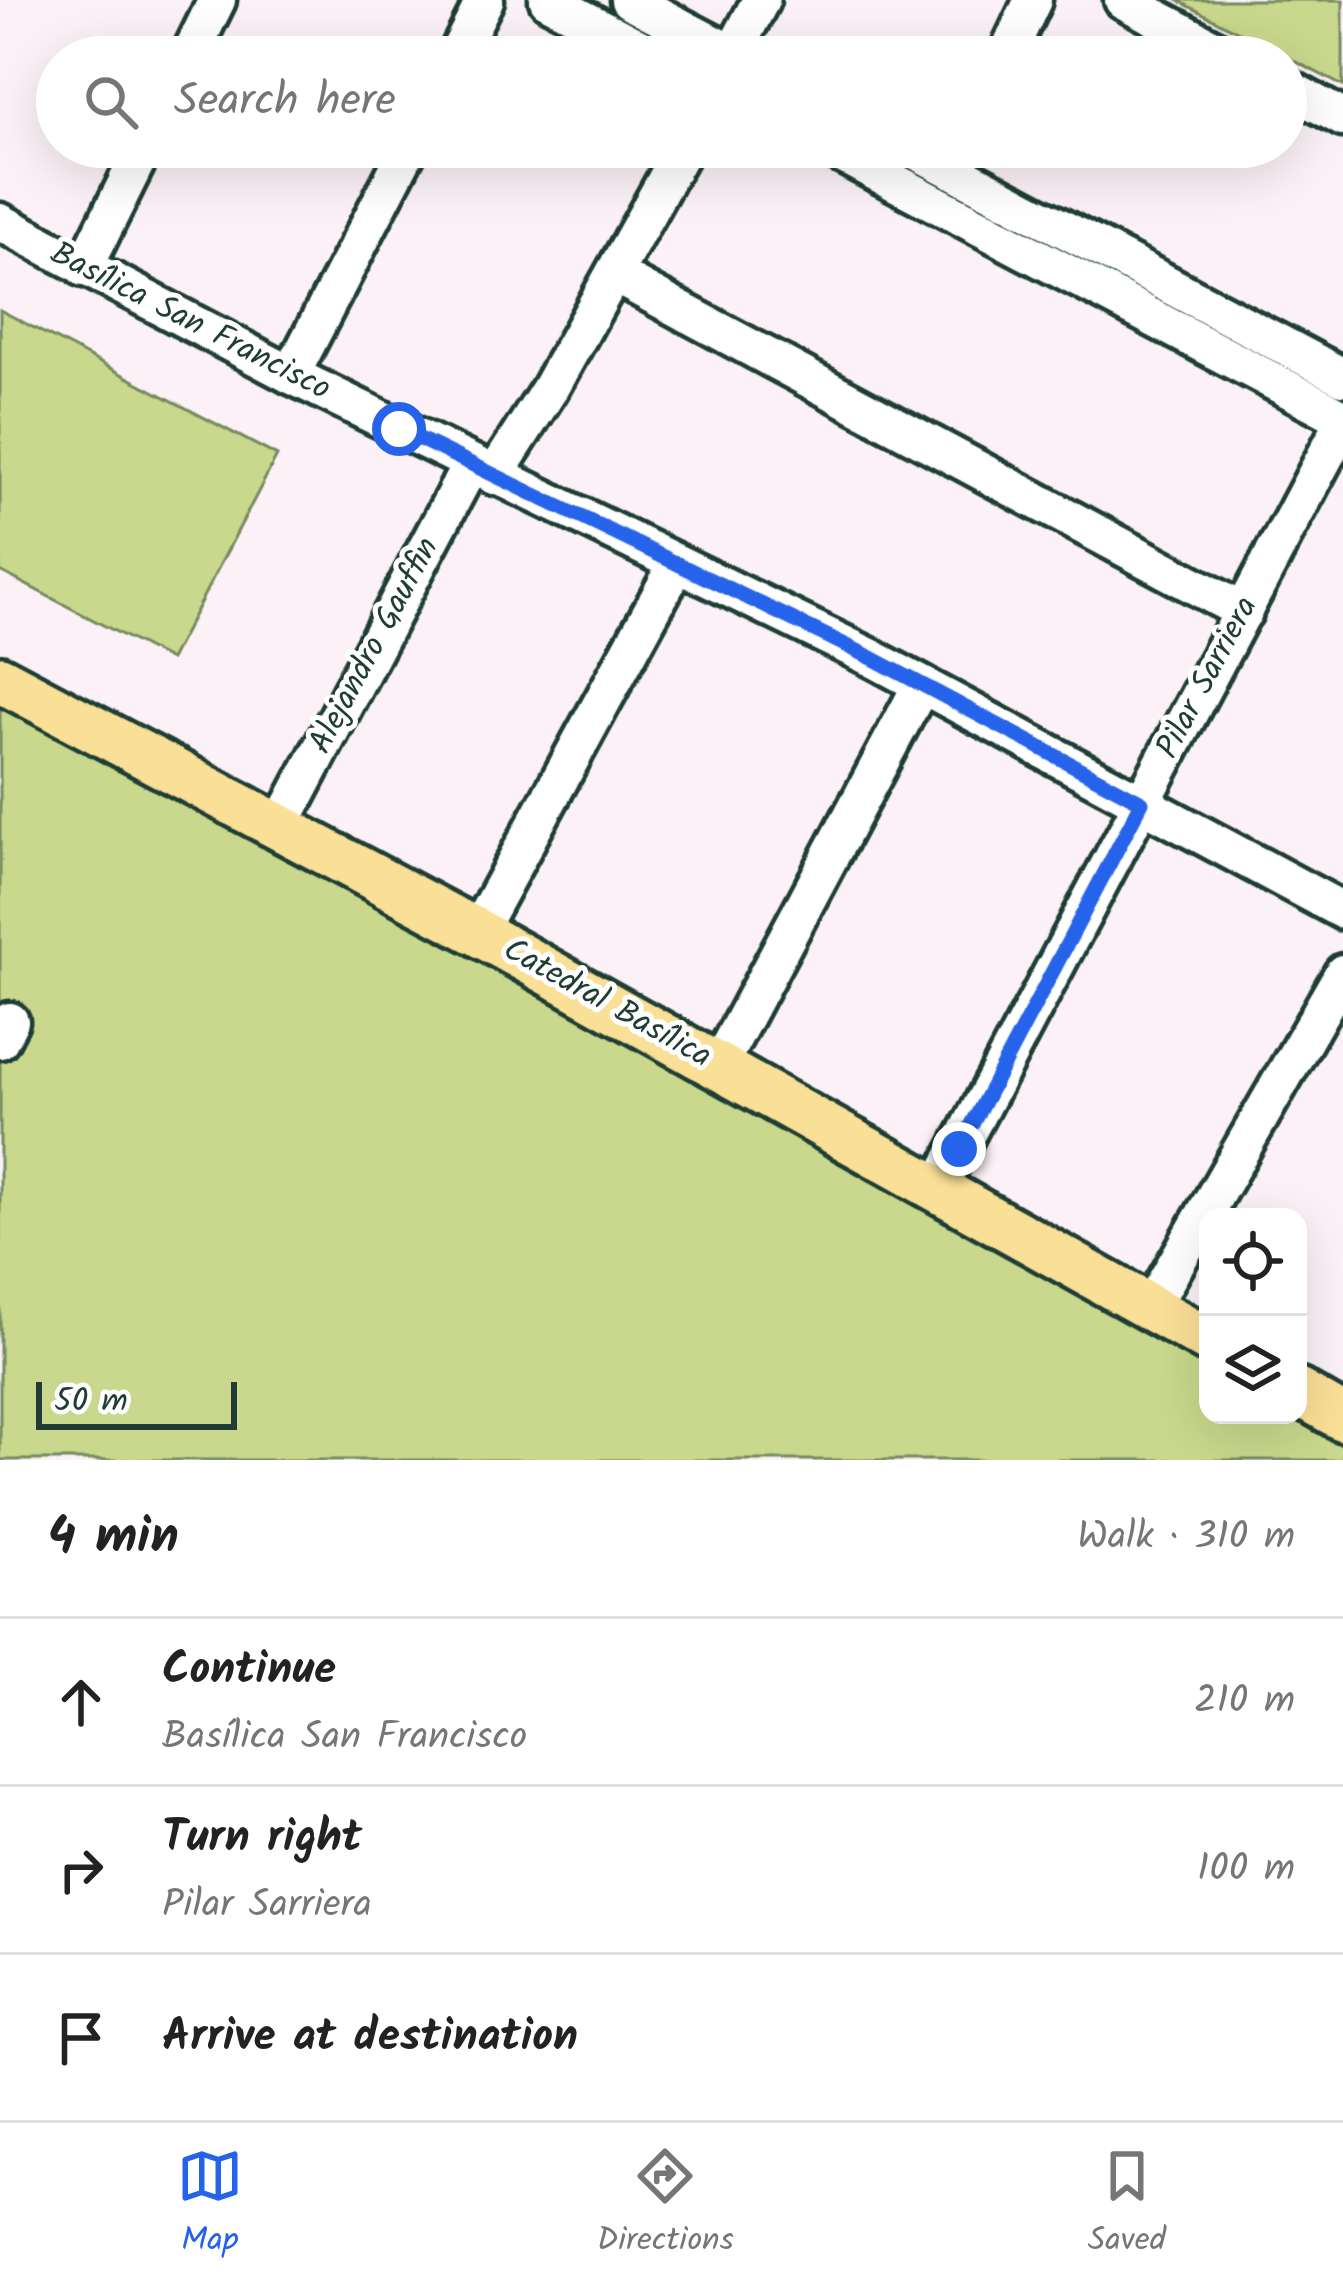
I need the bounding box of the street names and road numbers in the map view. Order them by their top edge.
street label: Basílica San Francisco [40,228,340,416]
street label: Alejandro Gauffin [296,528,454,764]
street label: Pilar Sarriera [1143,587,1273,769]
street label: Catedral Basílica [493,925,721,1083]

